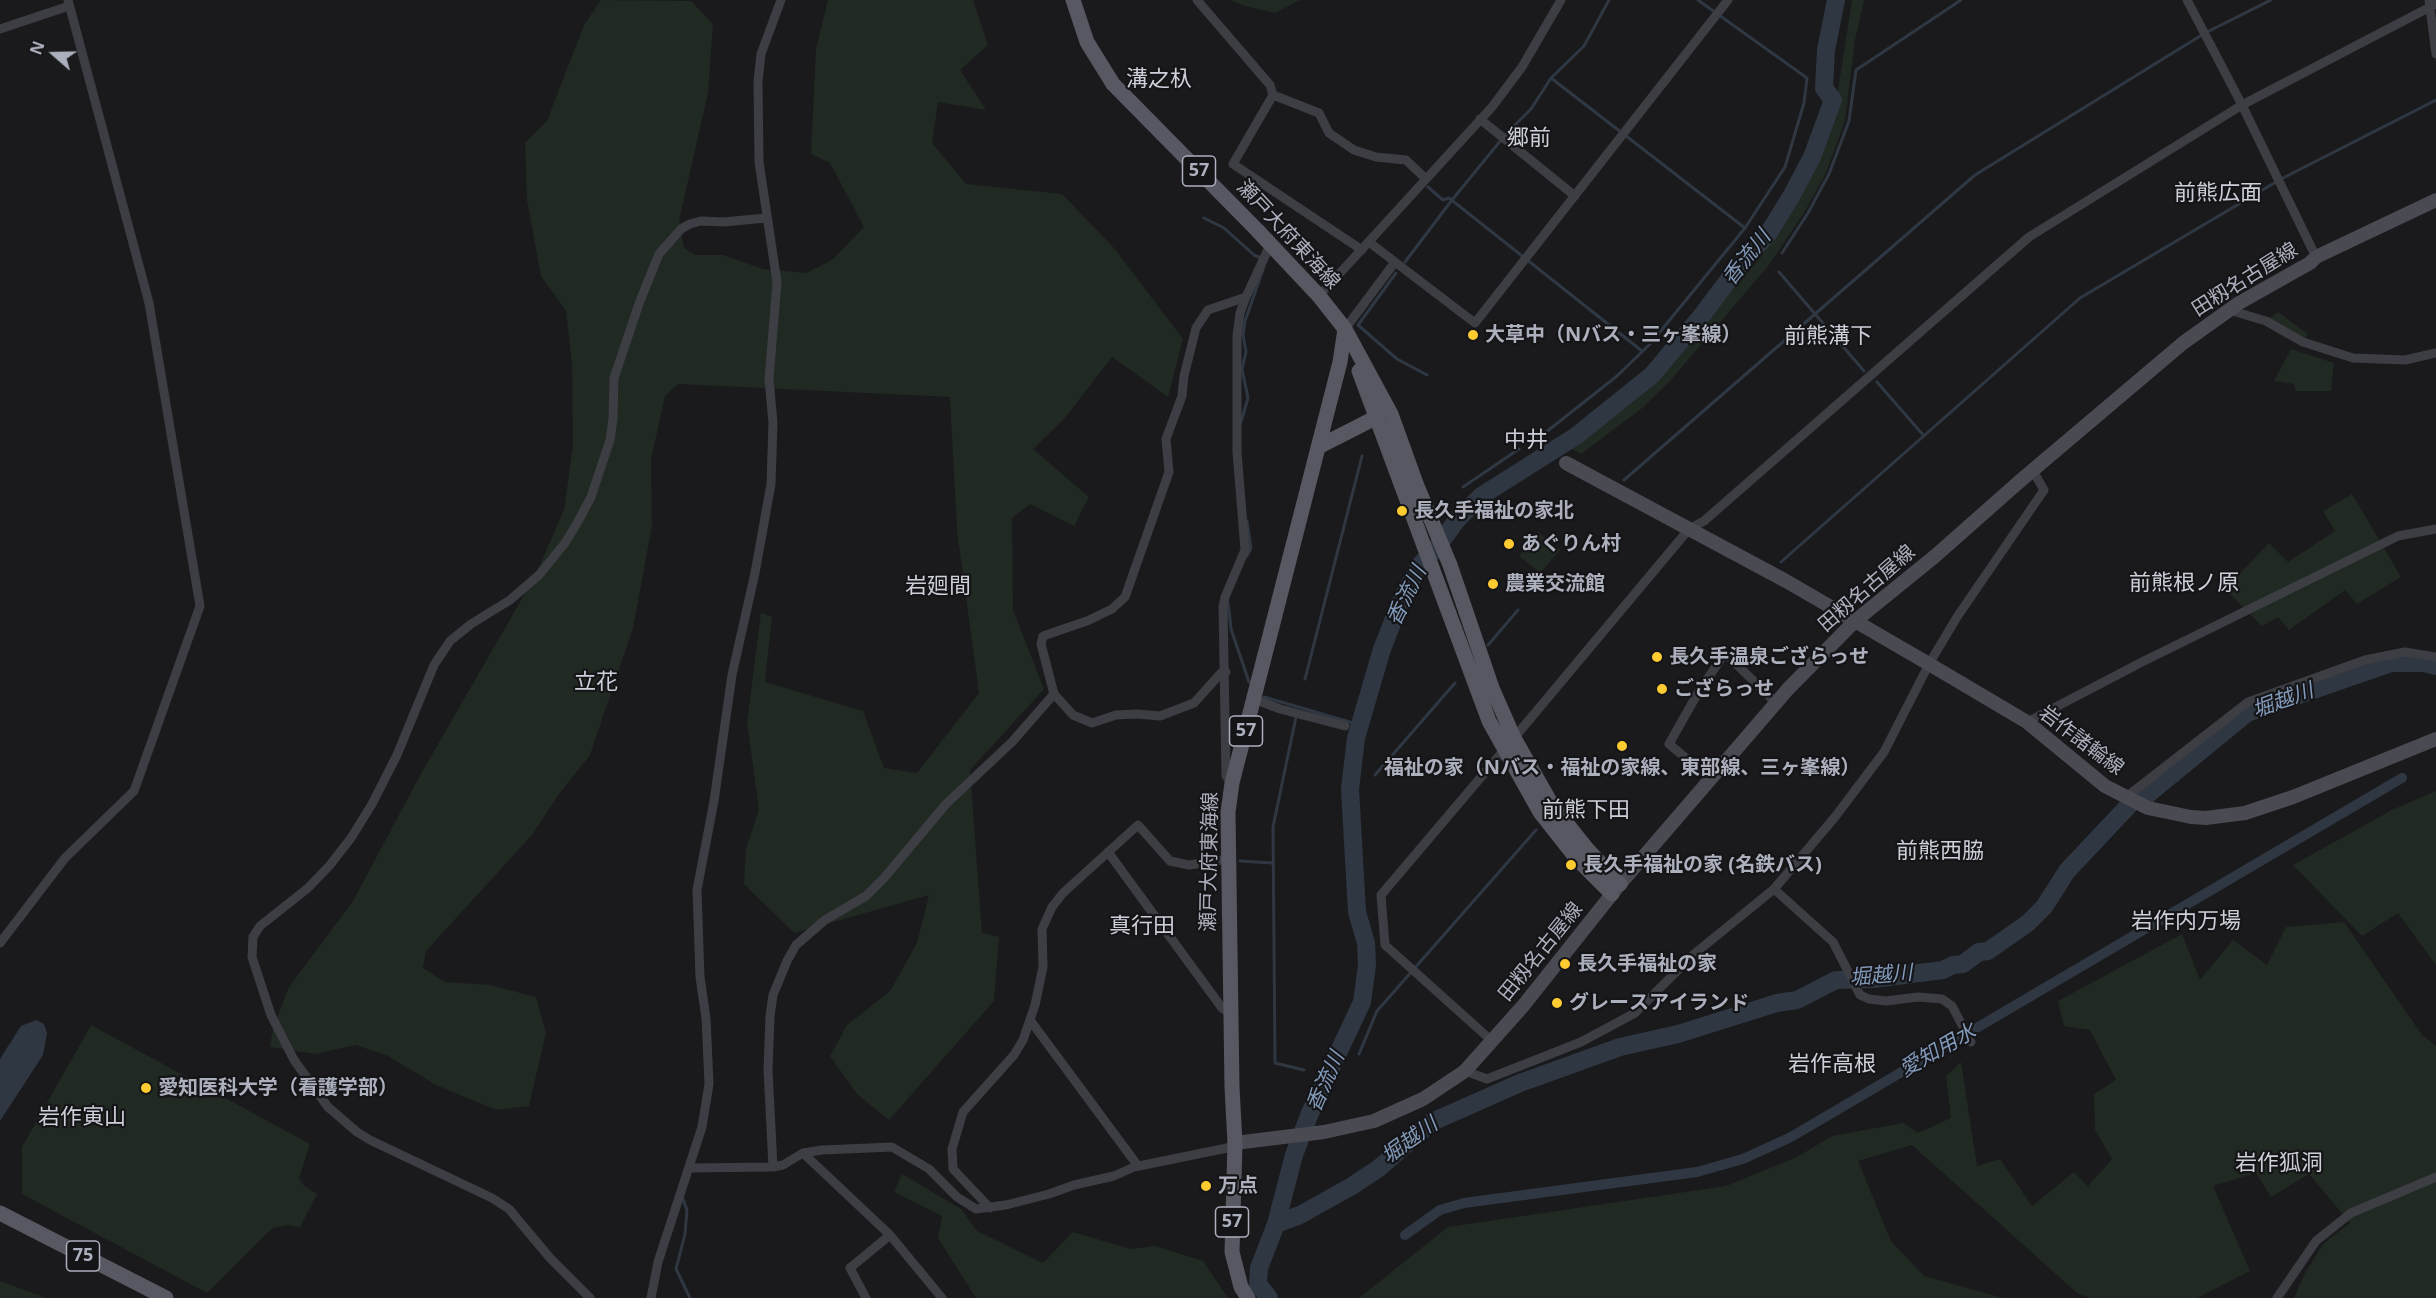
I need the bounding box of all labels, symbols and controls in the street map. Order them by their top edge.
north arrow [24,24,84,84]
text: N [25,38,50,58]
district label: 溝之杁 [1126,67,1192,93]
district label: 郷前 [1507,126,1551,152]
road number: 57 [1182,156,1216,186]
street label: 瀬戸大府東海線 [1231,176,1345,294]
district label: 前熊広面 [2174,181,2262,207]
water label: 香流川 [1718,225,1776,291]
street label: 田籾名古屋線 [2188,238,2302,322]
place label: 大草中（Nバス・三ヶ峯線） [1485,323,1741,347]
district label: 前熊溝下 [1784,324,1872,350]
marker: 大草中（Nバス・三ヶ峯線） [1466,328,1480,342]
district label: 中井 [1504,428,1548,454]
place label: 長久手福祉の家北 [1414,499,1574,523]
marker: 長久手福祉の家北 [1395,504,1409,518]
place label: あぐりん村 [1521,532,1621,556]
marker: あぐりん村 [1502,537,1516,551]
street label: 田籾名古屋線 [1814,541,1920,637]
water label: 香流川 [1382,562,1432,630]
district label: 前熊根ノ原 [2129,571,2239,597]
place label: 農業交流館 [1505,572,1605,596]
district label: 岩廻間 [905,574,971,600]
marker: 農業交流館 [1486,577,1500,591]
place label: 長久手温泉ござらっせ [1669,645,1869,669]
marker: 長久手温泉ござらっせ [1650,650,1664,664]
district label: 立花 [574,670,618,696]
place label: ござらっせ [1674,677,1774,701]
water label: 堀越川 [2249,678,2317,724]
marker: ござらっせ [1655,682,1669,696]
street label: 岩作諸輪線 [2034,701,2128,781]
road number: 57 [1230,716,1262,746]
marker: 福祉の家（Nバス・福祉の家線、東部線、三ヶ峯線） [1615,739,1629,753]
place label: 福祉の家（Nバス・福祉の家線、東部線、三ヶ峯線） [1384,756,1860,780]
street label: 瀬戸大府東海線 [1197,792,1223,932]
district label: 前熊下田 [1542,798,1630,824]
district label: 前熊西脇 [1896,839,1984,865]
place label: 長久手福祉の家 (名鉄バス) [1583,853,1822,877]
marker: 長久手福祉の家 (名鉄バス) [1564,858,1578,872]
street label: 田籾名古屋線 [1494,898,1588,1006]
district label: 岩作内万場 [2131,909,2241,935]
district label: 真行田 [1109,914,1175,940]
place label: 長久手福祉の家 [1577,952,1717,976]
marker: 長久手福祉の家 [1558,957,1572,971]
water label: 堀越川 [1849,961,1913,991]
place label: グレースアイランド [1569,991,1749,1015]
marker: グレースアイランド [1550,996,1564,1010]
water label: 愛知用水 [1895,1019,1981,1083]
water label: 香流川 [1302,1048,1350,1116]
district label: 岩作高根 [1788,1052,1876,1078]
place label: 愛知医科大学（看護学部） [158,1076,398,1100]
marker: 愛知医科大学（看護学部） [139,1081,153,1095]
district label: 岩作寅山 [38,1105,126,1131]
water label: 堀越川 [1377,1112,1443,1170]
district label: 岩作狐洞 [2235,1151,2323,1177]
place label: 万点 [1218,1174,1258,1198]
marker: 万点 [1199,1179,1213,1193]
road number: 57 [1216,1207,1248,1237]
road number: 75 [66,1241,100,1271]

